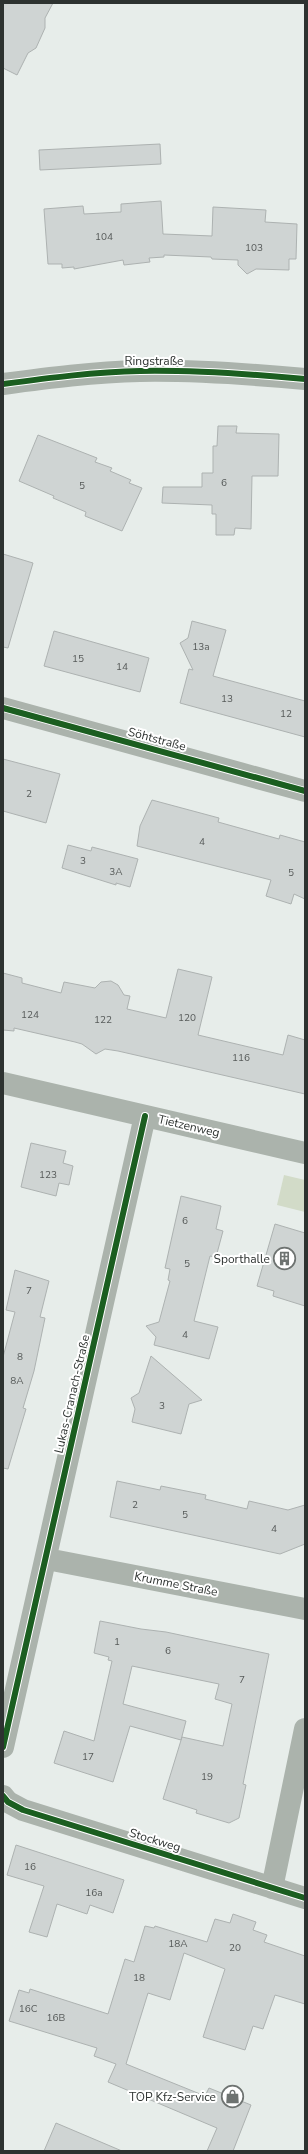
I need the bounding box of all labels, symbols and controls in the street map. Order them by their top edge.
house number: 104 [95,230,113,244]
house number: 103 [245,241,263,255]
street label: Ringstraße [125,353,183,369]
house number: 6 [221,476,227,490]
house number: 5 [79,479,85,493]
house number: 13a [192,640,210,654]
house number: 15 [72,652,84,666]
house number: 14 [116,660,128,674]
house number: 13 [221,692,233,706]
house number: 12 [280,707,292,721]
street label: Söhtstraße [126,724,188,754]
house number: 2 [26,787,32,801]
house number: 4 [199,835,205,849]
house number: 3 [80,854,86,868]
house number: 3A [109,865,123,879]
house number: 5 [288,866,294,880]
house number: 124 [21,1008,39,1022]
house number: 120 [178,1011,196,1025]
house number: 122 [94,1013,112,1027]
house number: 116 [232,1051,250,1065]
street label: Tietzenweg [157,1111,221,1141]
house number: 123 [39,1168,57,1182]
house number: 6 [182,1214,188,1228]
building icon: Sporthalle [272,1246,298,1272]
place label: Sporthalle [214,1251,270,1267]
house number: 5 [184,1257,190,1271]
house number: 7 [26,1284,32,1298]
house number: 4 [182,1328,188,1342]
street label: Lukas-Cranach-Straße [51,1333,93,1455]
house number: 8 [17,1350,23,1364]
house number: 8A [10,1374,24,1388]
house number: 3 [159,1399,165,1413]
house number: 2 [132,1498,138,1512]
house number: 5 [182,1508,188,1522]
house number: 4 [271,1522,277,1536]
street label: Krumme Straße [133,1568,219,1600]
house number: 1 [114,1635,120,1649]
house number: 6 [165,1644,171,1658]
house number: 7 [239,1673,245,1687]
house number: 17 [82,1750,94,1764]
house number: 19 [201,1770,213,1784]
street label: Stockweg [127,1825,183,1855]
house number: 16 [24,1860,36,1874]
house number: 16a [85,1886,103,1900]
house number: 18A [168,1937,188,1951]
house number: 20 [229,1941,241,1955]
house number: 18 [133,1971,145,1985]
house number: 16C [19,2002,38,2016]
house number: 16B [47,2011,66,2025]
shop icon: TOP Kfz-Service [219,2084,245,2110]
place label: TOP Kfz-Service [129,2089,216,2105]

